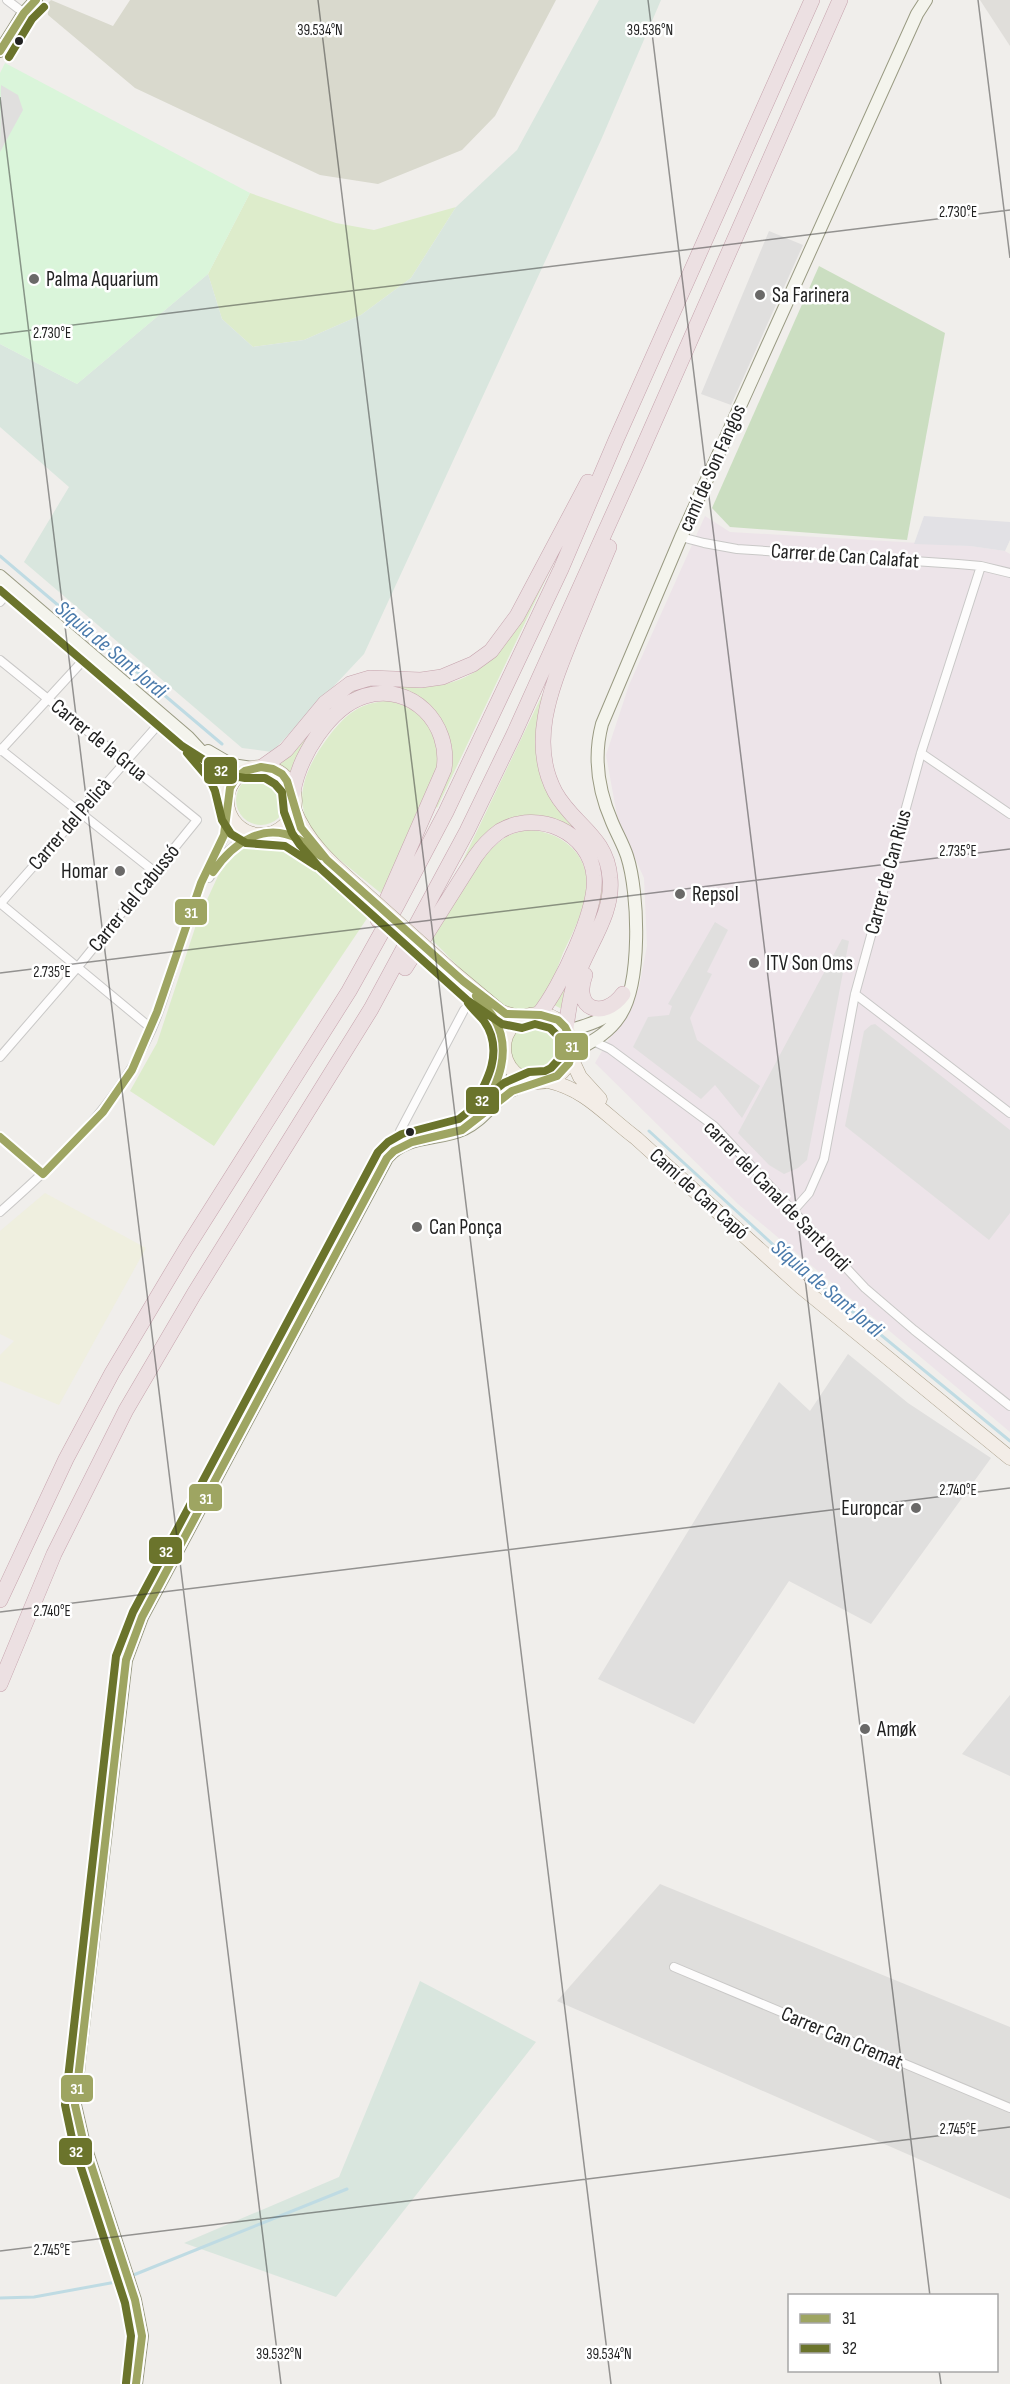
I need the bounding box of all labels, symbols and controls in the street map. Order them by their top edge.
text: 39.534°N [297,21,343,40]
text: 39.536°N [627,21,673,40]
unlabelled marker [13,35,25,47]
text: 2.730°E [939,203,977,222]
place label: Palma Aquarium [46,267,159,292]
marker: Palma Aquarium [27,272,41,286]
place label: Sa Farinera [772,283,849,308]
marker: Sa Farinera [753,288,767,302]
text: 2.730°E [33,324,71,343]
street label: camí de Son Fangos [673,400,751,536]
street label: Carrer de Can Calafat [770,538,920,574]
water label: Síquia de Sant Jordi [49,595,173,705]
street label: Carrer de la Grua [46,694,152,786]
line badge: 32 [203,756,238,785]
text: 32 [214,762,228,781]
street label: Carrer del Pelicà [23,773,117,875]
street label: Carrer de Can Rius [859,807,917,937]
street label: Carrer del Cabussó [83,839,185,957]
text: 2.735°E [939,842,977,861]
place label: Homar [61,859,108,884]
marker: Homar [113,864,127,878]
place label: Repsol [692,882,739,907]
marker: Repsol [673,887,687,901]
line badge: 31 [174,898,208,926]
text: 31 [184,904,198,923]
place label: ITV Son Oms [766,951,853,976]
marker: ITV Son Oms [747,956,761,970]
text: 2.735°E [33,963,71,982]
line badge: 31 [554,1032,589,1061]
text: 31 [565,1038,579,1057]
line badge: 32 [465,1086,500,1115]
text: 32 [475,1092,489,1111]
street label: carrer del Canal de Sant Jordi [698,1115,856,1277]
unlabelled marker [404,1126,416,1138]
street label: Camí de Can Capó [644,1143,754,1245]
place label: Can Ponça [429,1215,502,1240]
marker: Can Ponça [410,1220,424,1234]
water label: Síquia de Sant Jordi [765,1234,889,1344]
text: 2.740°E [939,1481,977,1500]
line badge: 31 [188,1483,223,1512]
text: 31 [199,1490,213,1509]
place label: Europcar [841,1496,904,1521]
marker: Europcar [909,1501,923,1515]
line badge: 32 [148,1536,183,1565]
text: 32 [159,1543,173,1562]
text: 2.740°E [33,1602,71,1621]
place label: Amøk [876,1717,917,1742]
marker: Amøk [858,1722,872,1736]
street label: Carrer Can Cremat [777,2001,907,2075]
line badge: 31 [60,2074,94,2103]
text: 31 [70,2080,84,2099]
text: 2.745°E [940,2120,976,2139]
line badge: 32 [58,2137,93,2166]
text: 32 [69,2143,83,2162]
text: 2.745°E [34,2241,70,2260]
legend [788,2294,998,2372]
text: 31 [842,2308,857,2329]
text: 32 [842,2338,857,2359]
text: 39.532°N [256,2345,302,2364]
text: 39.534°N [586,2345,632,2364]

